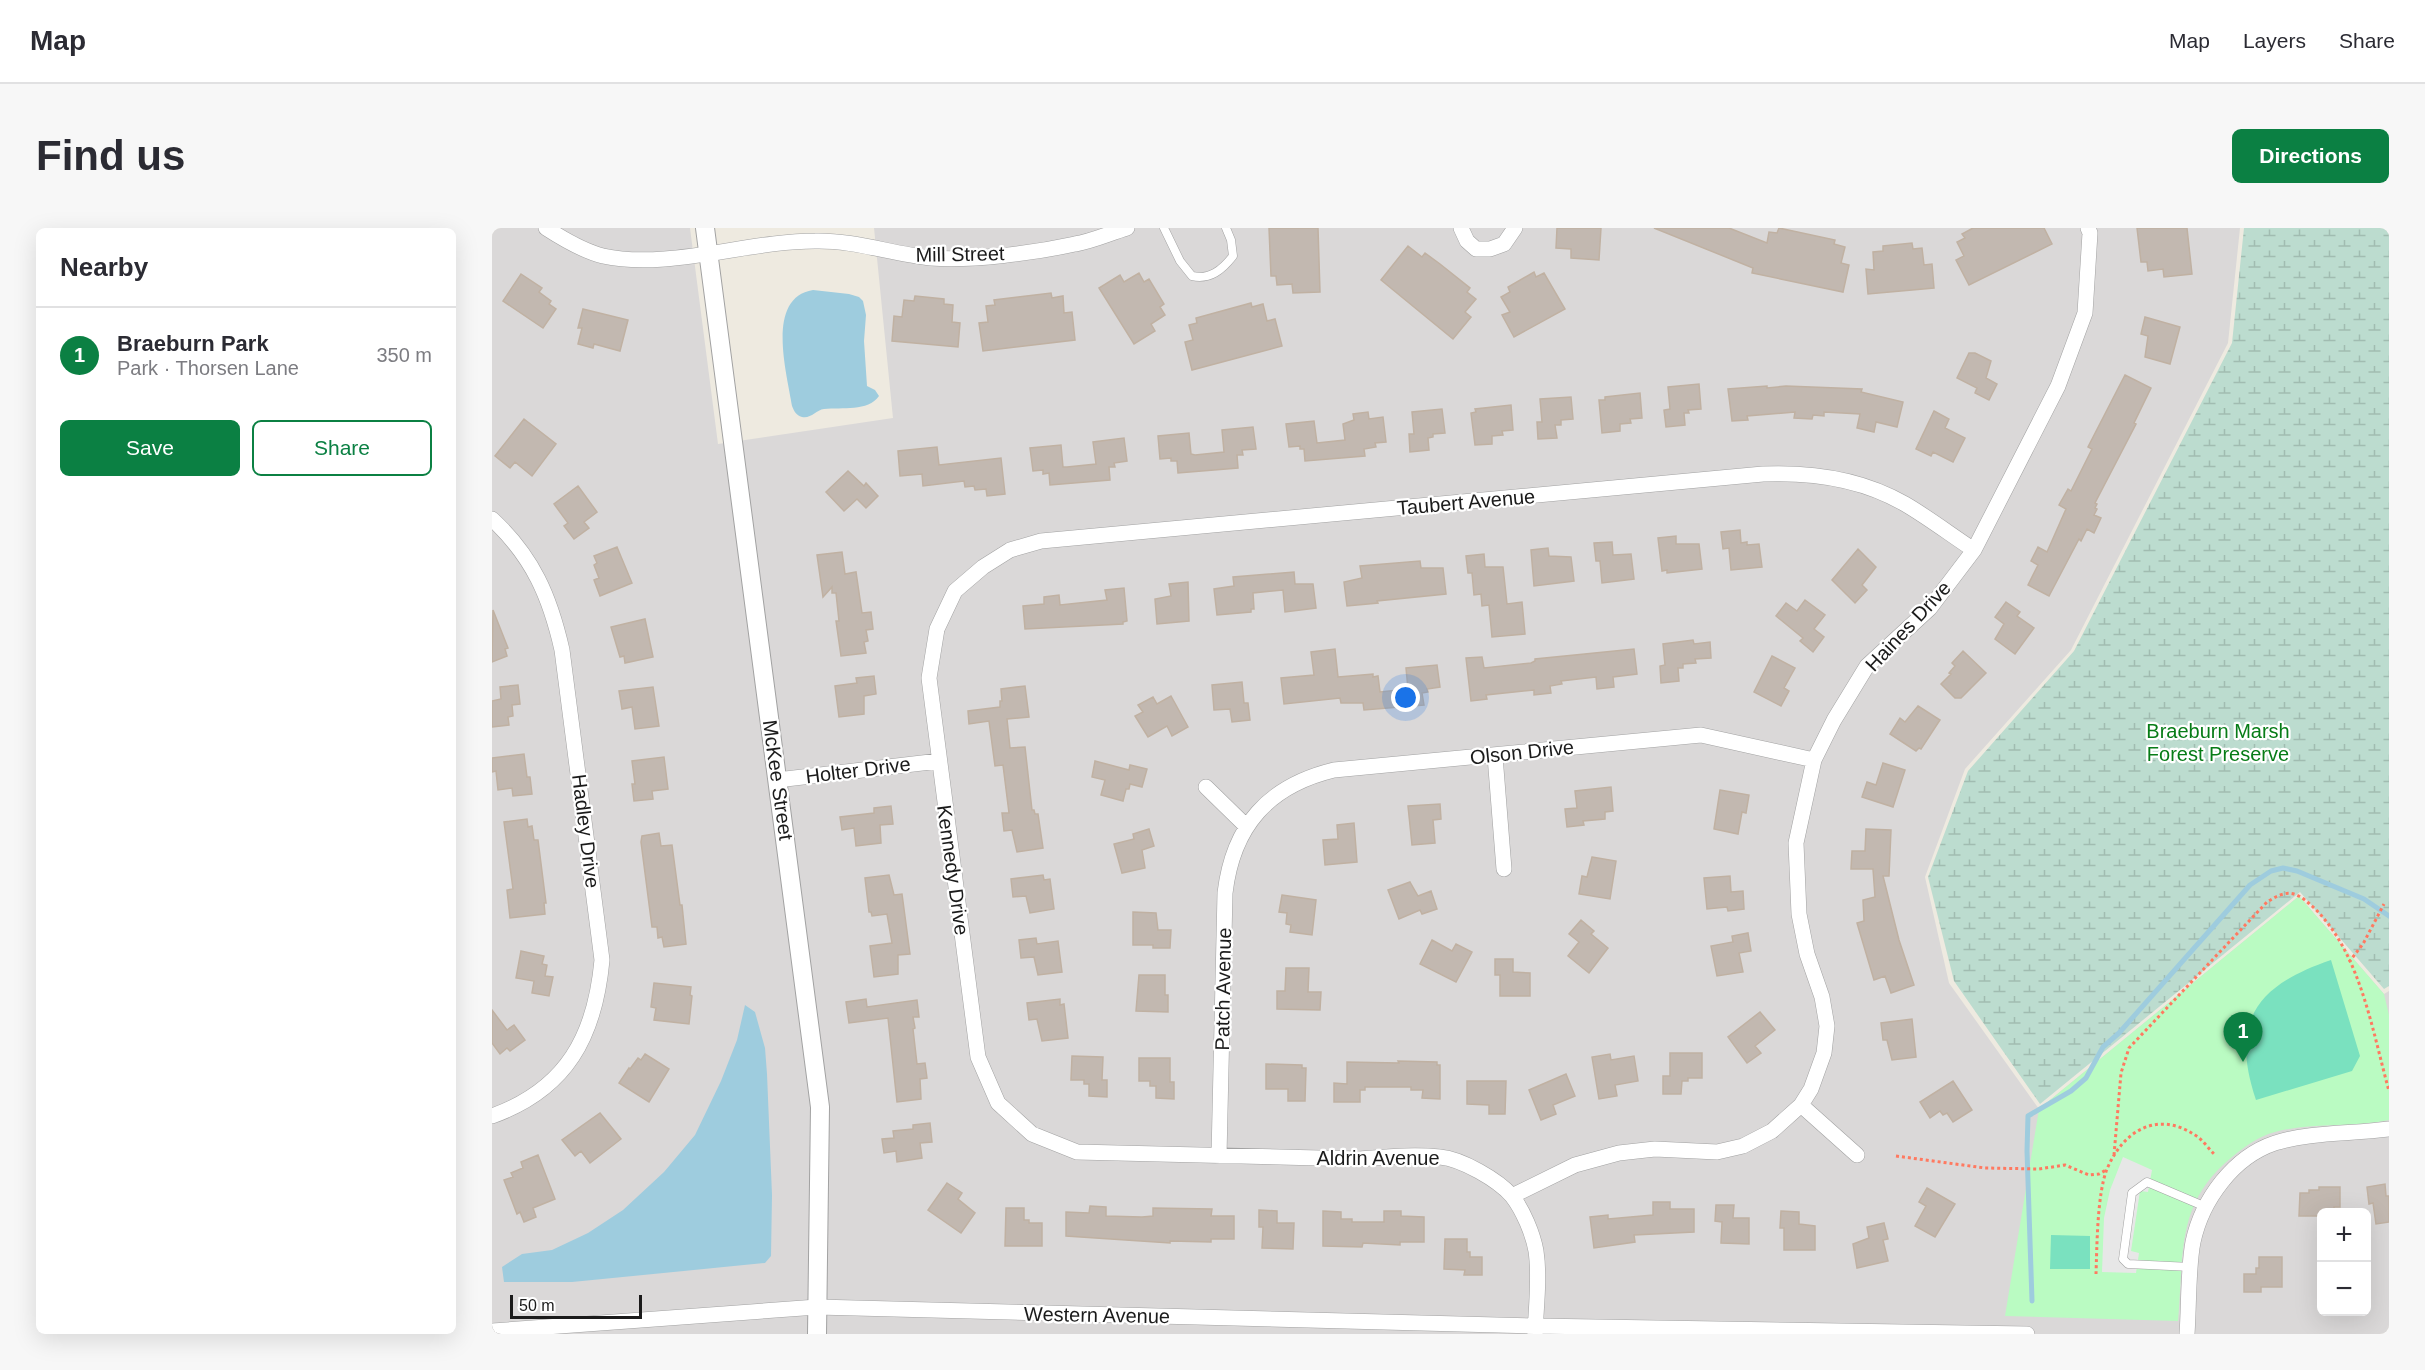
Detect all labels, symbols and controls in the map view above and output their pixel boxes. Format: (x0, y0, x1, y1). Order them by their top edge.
text: Map (30, 25, 86, 56)
text: Map (2169, 29, 2210, 52)
text: Layers (2243, 29, 2306, 52)
text: Share (2339, 29, 2395, 52)
button: Directions (2232, 129, 2389, 183)
text: Find us (36, 132, 185, 179)
street label: Mill Street (915, 242, 1005, 266)
text: Nearby (60, 252, 148, 282)
text: Braeburn Park (117, 331, 269, 356)
text: 1 (74, 344, 85, 366)
text: 350 m (376, 344, 432, 366)
text: Park · Thorsen Lane (117, 357, 299, 379)
button: Save (60, 420, 240, 476)
button: Share (252, 420, 432, 476)
street label: Taubert Avenue (1396, 485, 1536, 519)
street label: Haines Drive (1861, 577, 1955, 675)
your location (1391, 683, 1420, 712)
street label: McKee Street (759, 718, 797, 842)
park label: Braeburn Marsh Forest Preserve (2146, 720, 2290, 765)
street label: Olson Drive (1469, 736, 1575, 768)
street label: Holter Drive (804, 753, 912, 787)
street label: Hadley Drive (568, 773, 604, 889)
street label: Kennedy Drive (933, 804, 973, 936)
street label: Patch Avenue (1211, 927, 1235, 1051)
pin: 1 (2224, 1012, 2262, 1062)
street label: Aldrin Avenue (1316, 1147, 1440, 1169)
map controls (2317, 1208, 2371, 1316)
button: + (2317, 1208, 2371, 1262)
button: − (2317, 1262, 2371, 1316)
scale bar (510, 1292, 642, 1320)
text: 50 m (519, 1297, 555, 1314)
street label: Western Avenue (1024, 1303, 1170, 1327)

